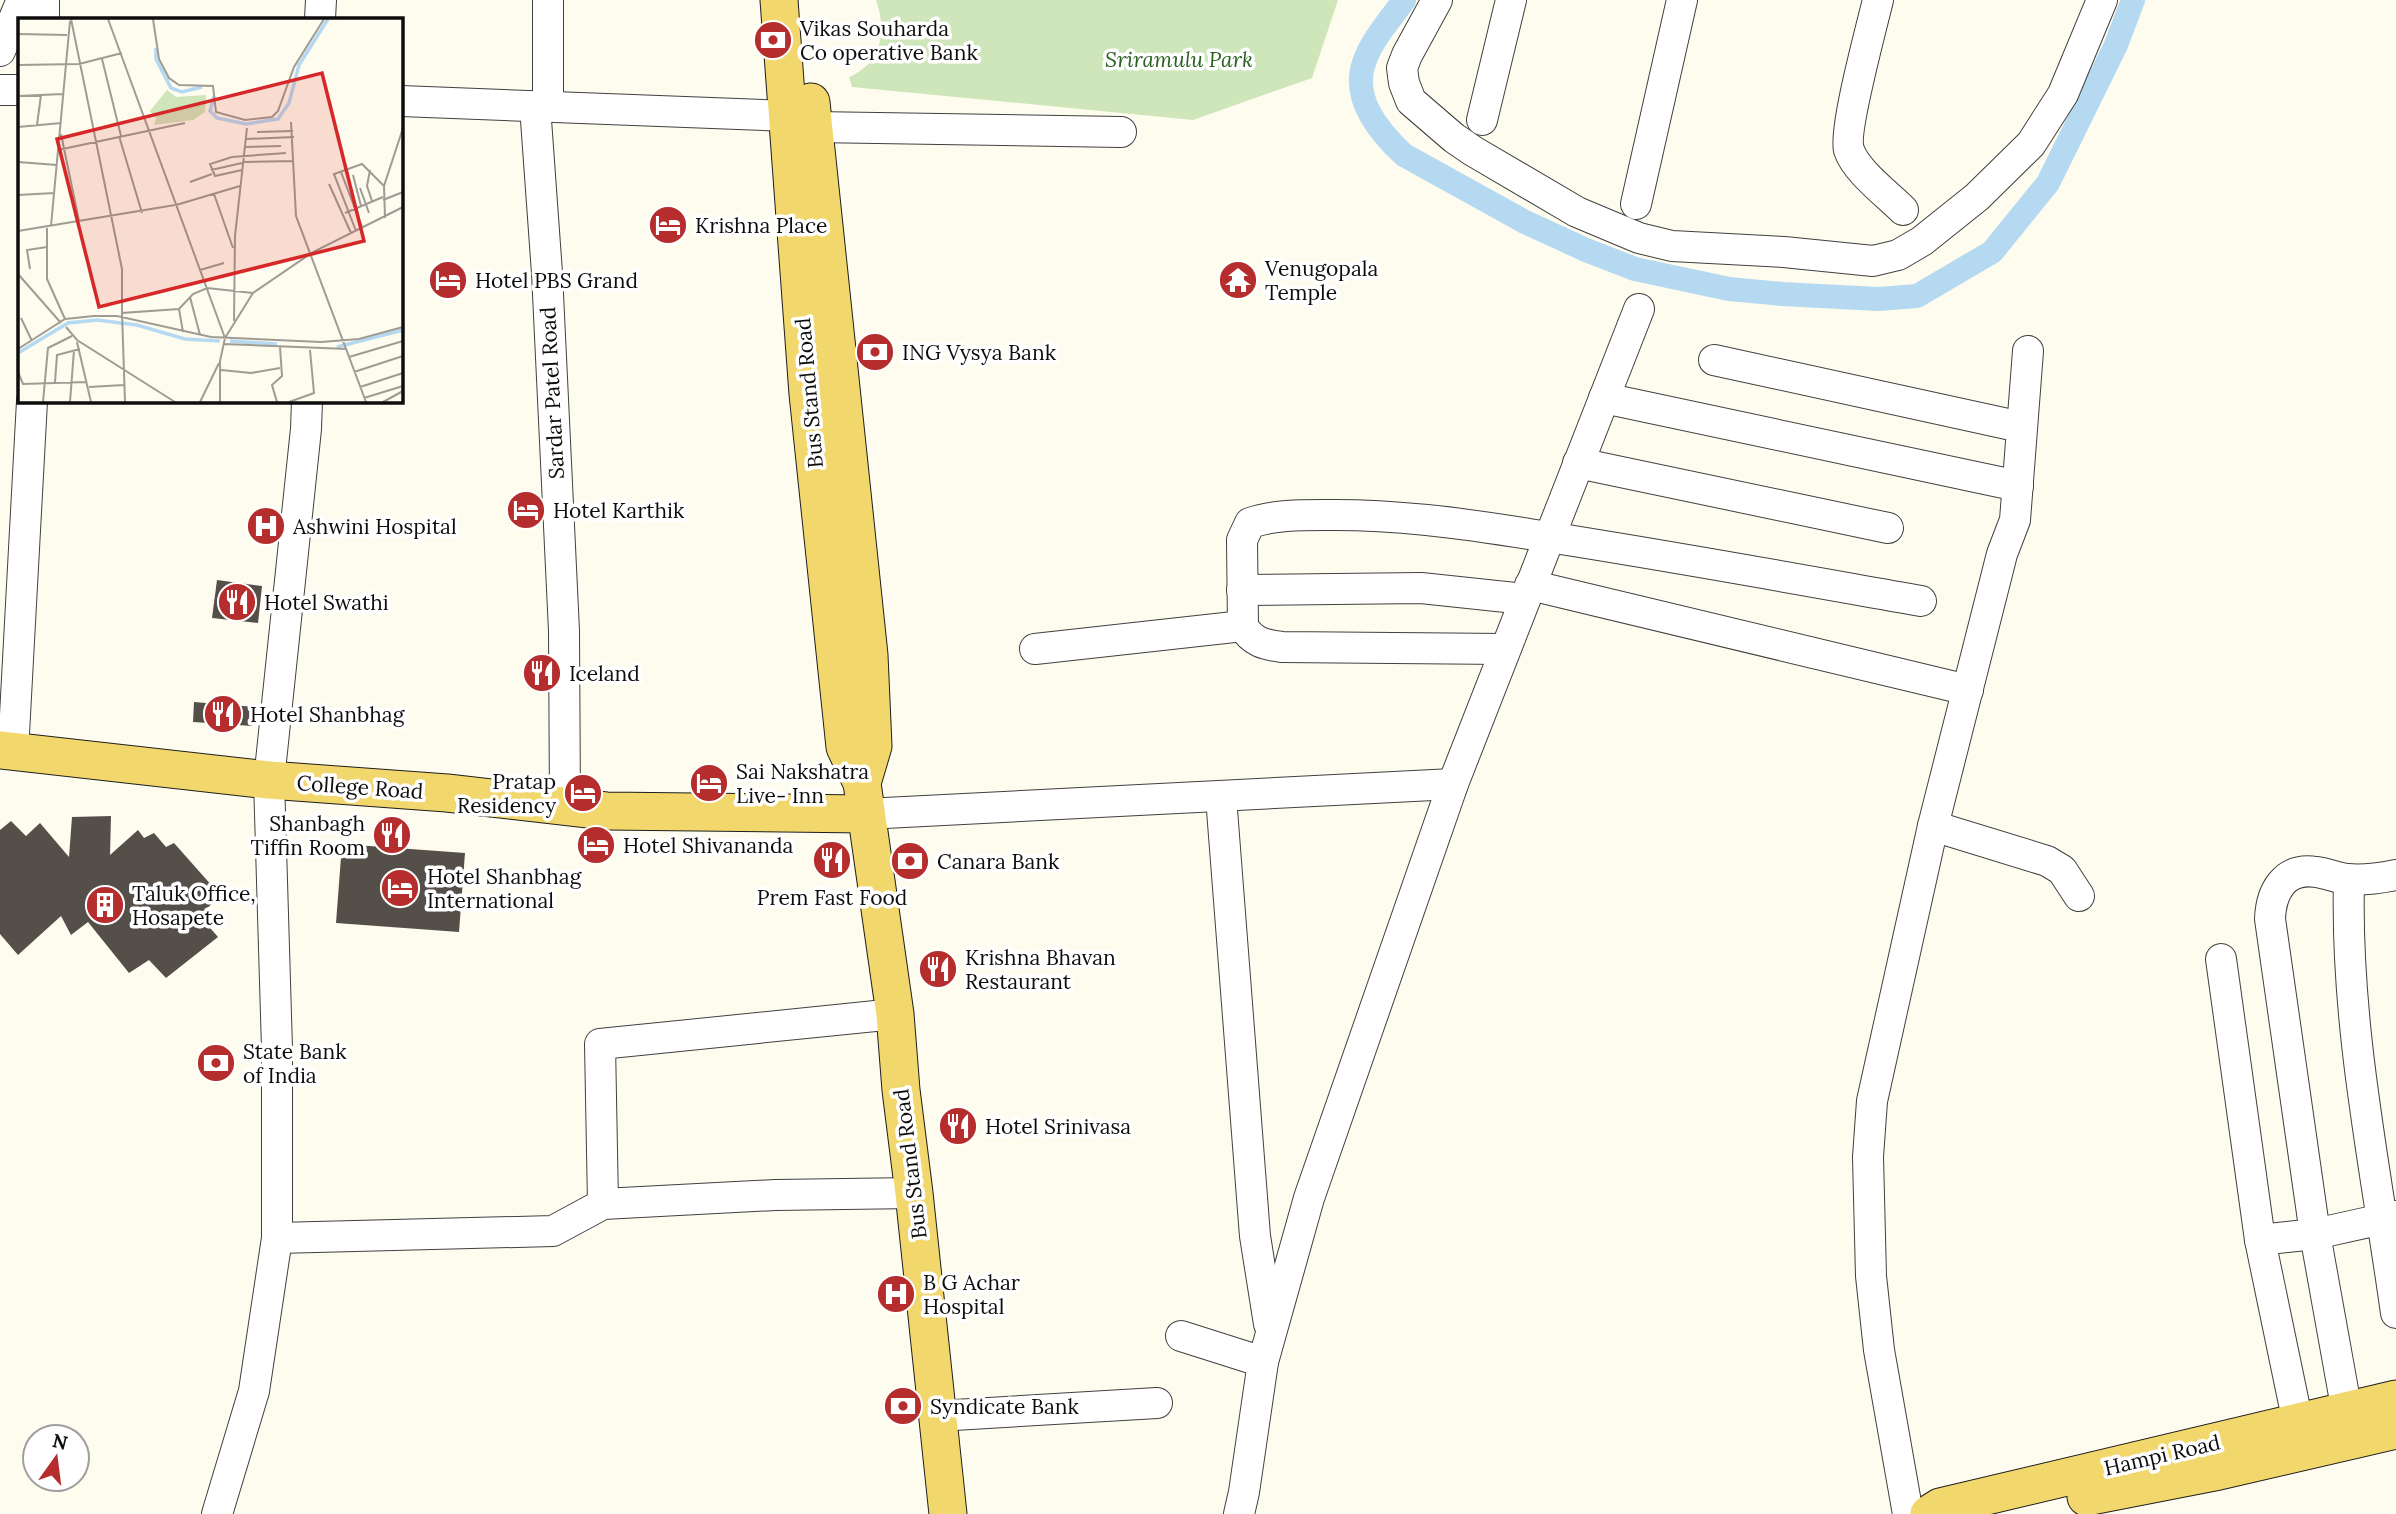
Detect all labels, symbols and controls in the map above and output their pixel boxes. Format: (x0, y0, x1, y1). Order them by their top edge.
place label: Vikas Souharda Co operative Bank (799, 15, 978, 66)
inset map (18, 18, 402, 402)
bank icon: Vikas Souharda Co operative Bank (752, 19, 794, 61)
park label: Sriramulu Park (1105, 46, 1253, 73)
hotel icon: Krishna Place (647, 204, 689, 246)
place label: Krishna Place (695, 212, 827, 239)
place label: Venugopala Temple (1264, 255, 1378, 306)
hotel icon: Hotel PBS Grand (427, 259, 469, 301)
temple icon: Venugopala Temple (1217, 259, 1259, 301)
place label: Hotel PBS Grand (475, 267, 638, 294)
street label: Sardar Patel Road (534, 306, 570, 480)
street label: Bus Stand Road (789, 317, 829, 469)
bank icon: ING Vysya Bank (854, 331, 896, 373)
place label: ING Vysya Bank (902, 339, 1057, 366)
hotel icon: Hotel Karthik (505, 489, 547, 531)
place label: Hotel Karthik (553, 497, 685, 524)
hospital icon: Ashwini Hospital (245, 505, 287, 547)
place label: Ashwini Hospital (292, 513, 457, 540)
restaurant icon: Hotel Swathi (216, 581, 258, 623)
place label: Hotel Swathi (264, 589, 389, 616)
restaurant icon: Iceland (521, 652, 563, 694)
place label: Iceland (569, 660, 640, 687)
restaurant icon: Hotel Shanbhag (202, 693, 244, 735)
place label: Hotel Shanbhag (250, 701, 405, 728)
place label: Sai Nakshatra Live- Inn (736, 758, 869, 809)
hotel icon: Sai Nakshatra Live- Inn (688, 762, 730, 804)
place label: Pratap Residency (457, 768, 556, 819)
street label: College Road (296, 769, 424, 805)
hotel icon: Pratap Residency (562, 772, 604, 814)
place label: Shanbagh Tiffin Room (251, 810, 365, 861)
restaurant icon: Shanbagh Tiffin Room (371, 814, 413, 856)
hotel icon: Hotel Shivananda (575, 824, 617, 866)
place label: Hotel Shivananda (623, 832, 793, 859)
restaurant icon: Prem Fast Food (811, 839, 853, 881)
bank icon: Canara Bank (889, 840, 931, 882)
place label: Canara Bank (937, 848, 1060, 875)
place label: Hotel Shanbhag International (427, 863, 582, 914)
hotel icon: Hotel Shanbhag International (379, 867, 421, 909)
place label: Taluk Office, Hosapete (132, 880, 256, 931)
building icon: Taluk Office, Hosapete (84, 884, 126, 926)
place label: Prem Fast Food (757, 884, 907, 911)
place label: Krishna Bhavan Restaurant (965, 944, 1116, 995)
restaurant icon: Krishna Bhavan Restaurant (917, 948, 959, 990)
place label: State Bank of India (243, 1038, 347, 1089)
bank icon: State Bank of India (195, 1042, 237, 1084)
street label: Bus Stand Road (887, 1087, 933, 1241)
restaurant icon: Hotel Srinivasa (937, 1105, 979, 1147)
place label: Hotel Srinivasa (985, 1113, 1131, 1140)
place label: B G Achar Hospital (923, 1269, 1020, 1320)
hospital icon: B G Achar Hospital (875, 1273, 917, 1315)
bank icon: Syndicate Bank (882, 1385, 924, 1427)
place label: Syndicate Bank (930, 1393, 1080, 1420)
north arrow (21, 1423, 91, 1493)
text: N (50, 1428, 70, 1455)
street label: Hampi Road (2101, 1429, 2223, 1481)

